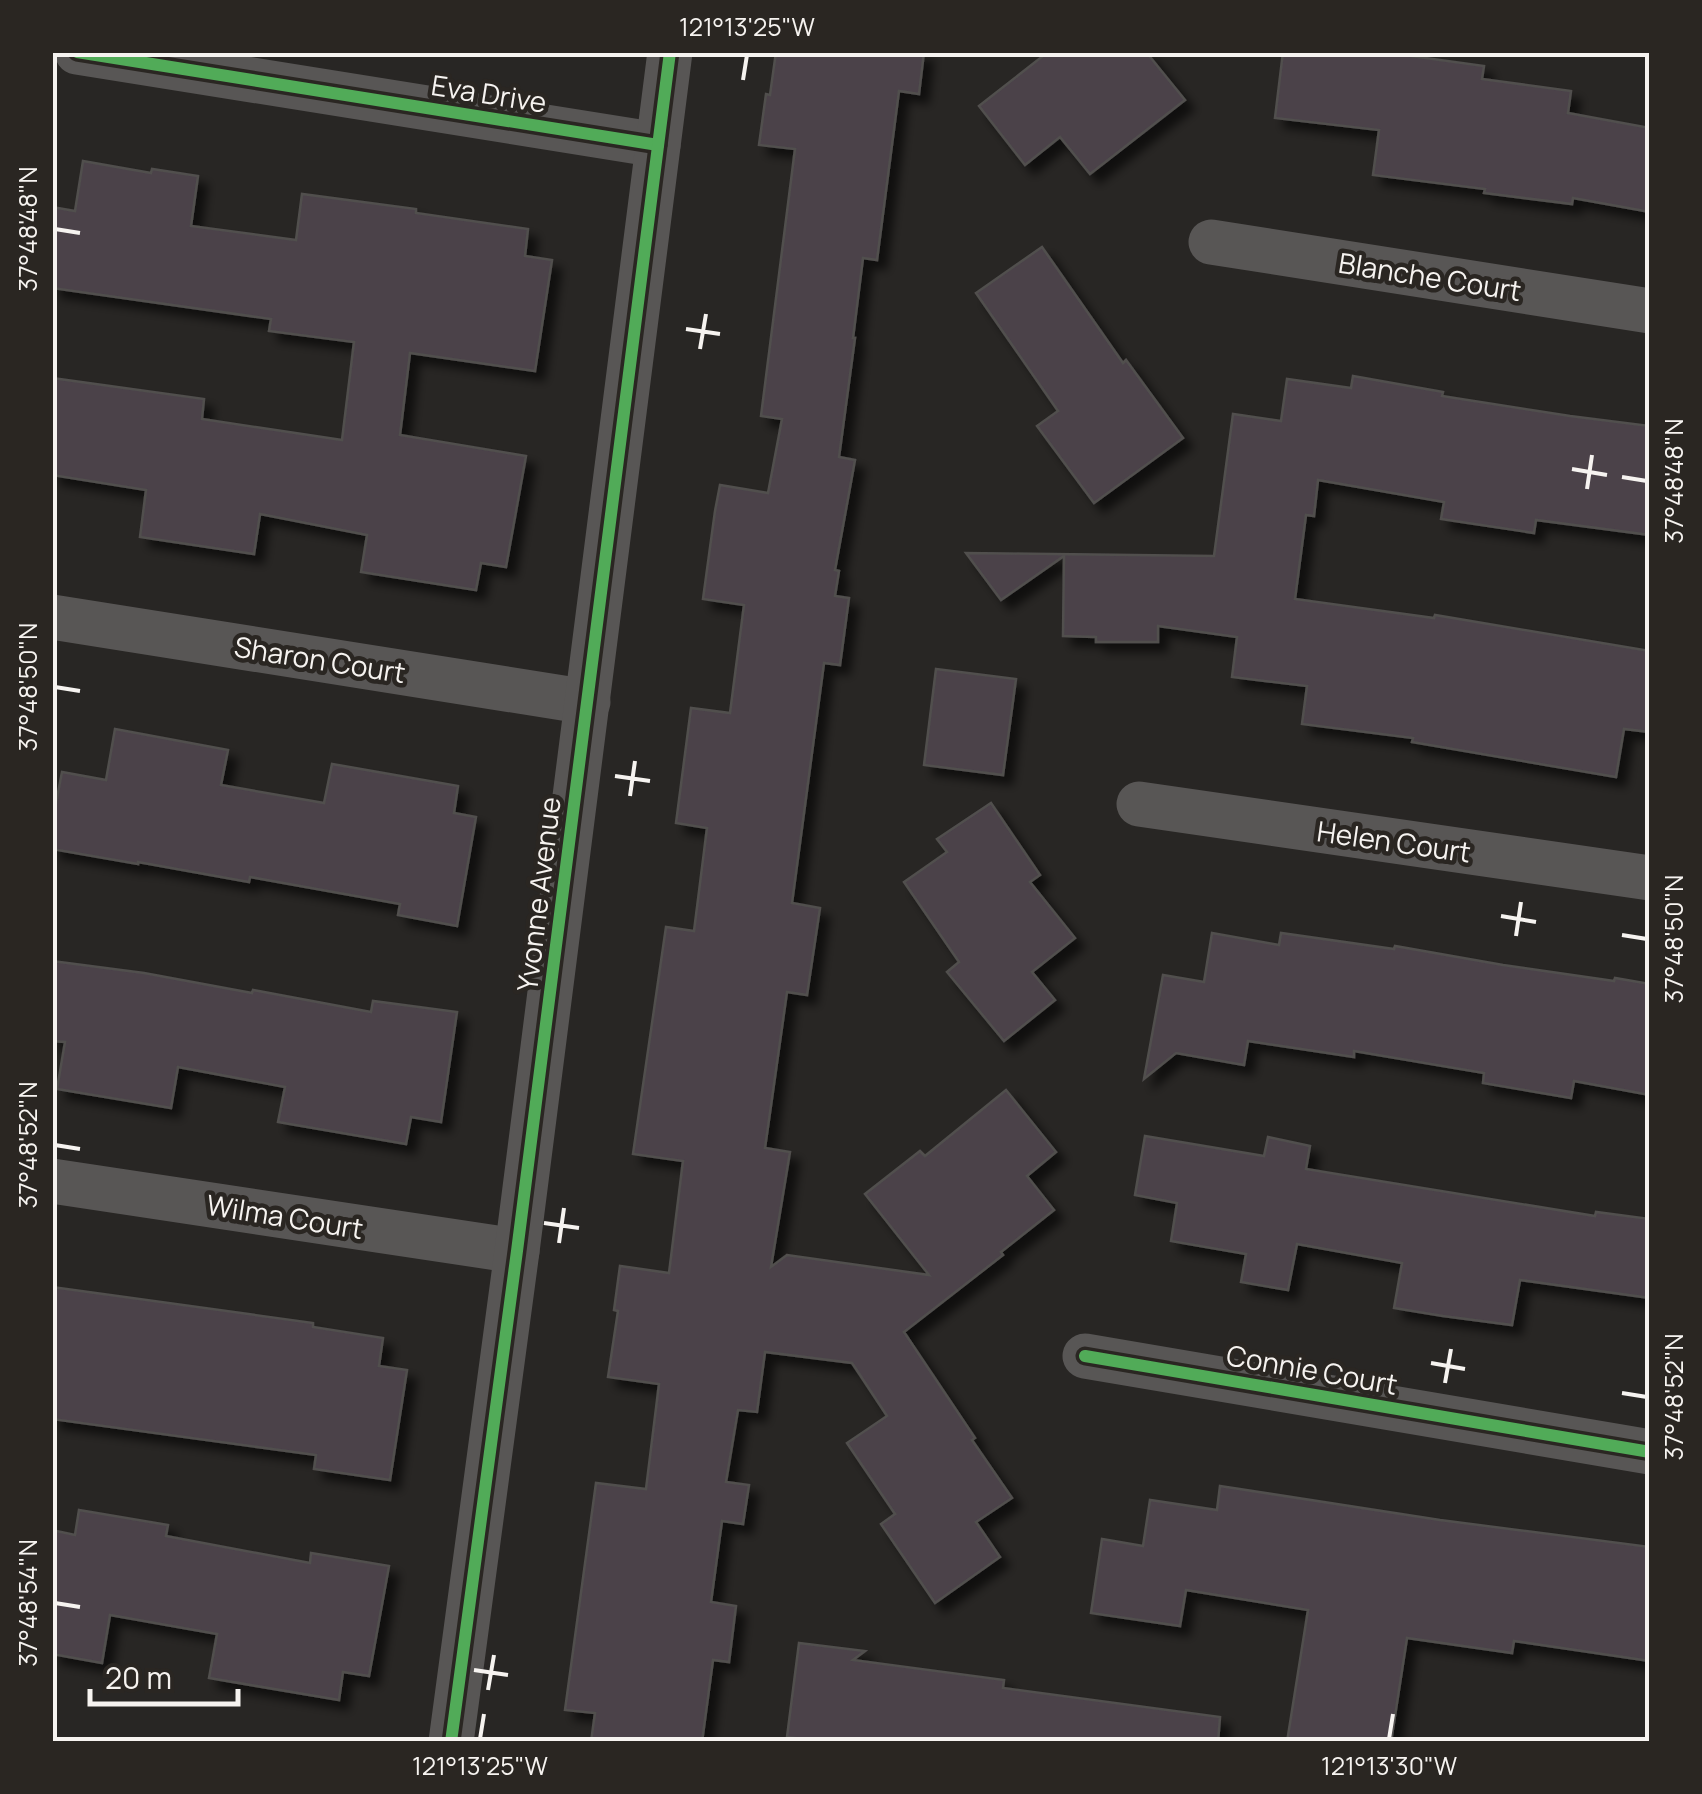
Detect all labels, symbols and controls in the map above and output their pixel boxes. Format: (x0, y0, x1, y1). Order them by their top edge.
text: 121°13'25"W (679, 9, 815, 44)
street label: Eva Drive (429, 65, 549, 121)
text: 37°48'48"N (10, 166, 45, 292)
street label: Blanche Court (1336, 243, 1524, 309)
text: 37°48'48"N (1656, 418, 1691, 544)
text: 37°48'50"N (10, 623, 45, 751)
street label: Sharon Court (232, 627, 408, 691)
street label: Yvonne Avenue (507, 795, 569, 993)
street label: Helen Court (1315, 811, 1473, 871)
text: 37°48'50"N (1656, 875, 1691, 1003)
text: 37°48'52"N (10, 1081, 45, 1209)
street label: Wilma Court (204, 1185, 366, 1247)
text: 37°48'52"N (1656, 1333, 1691, 1461)
street label: Connie Court (1224, 1335, 1400, 1403)
text: 37°48'54"N (10, 1539, 45, 1667)
scale bar (90, 1644, 238, 1706)
text: 20 m (105, 1657, 172, 1698)
text: 121°13'25"W (412, 1748, 548, 1783)
text: 121°13'30"W (1321, 1748, 1457, 1783)

